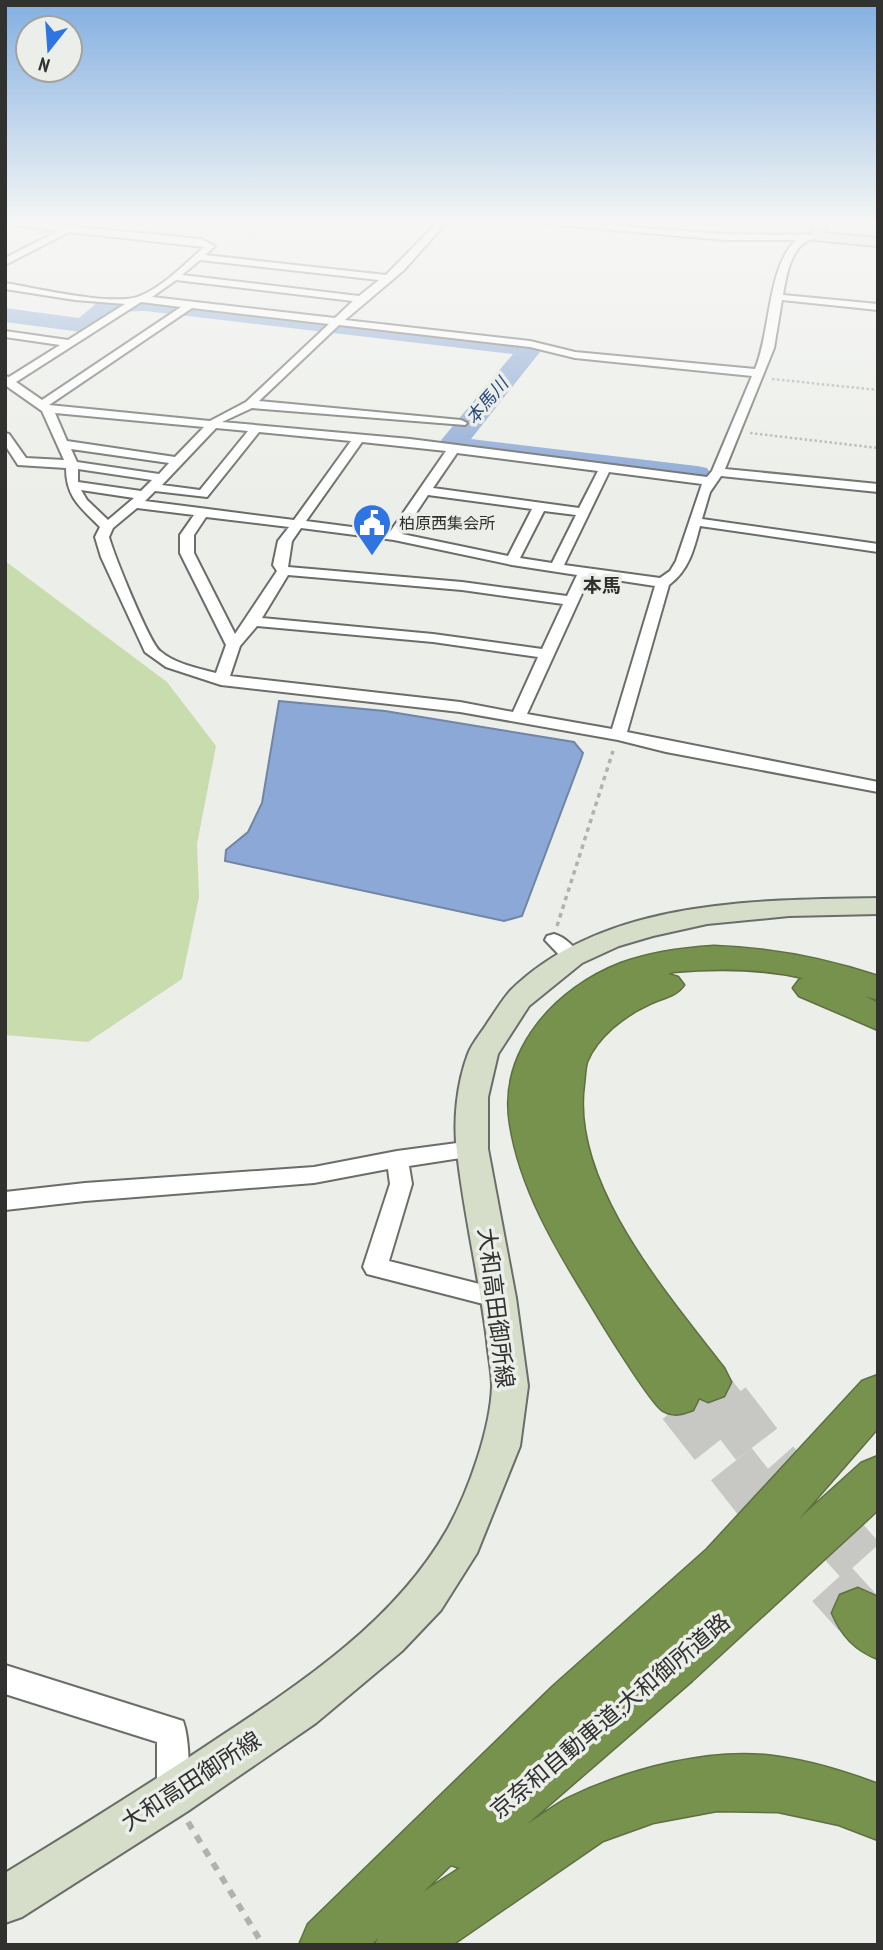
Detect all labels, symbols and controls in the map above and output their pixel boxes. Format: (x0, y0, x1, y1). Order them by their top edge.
north arrow (14, 14, 84, 84)
text: N (36, 52, 52, 78)
water label: 本馬川 (460, 371, 514, 429)
public building icon: 柏原西集会所 (351, 502, 393, 557)
place label: 柏原西集会所 (399, 513, 495, 533)
district label: 本馬 (583, 573, 621, 597)
street label: 大和高田御所線 (472, 1226, 521, 1390)
street label: 京奈和自動車道;大和御所道路 (484, 1607, 735, 1824)
street label: 大和高田御所線 (115, 1725, 266, 1837)

